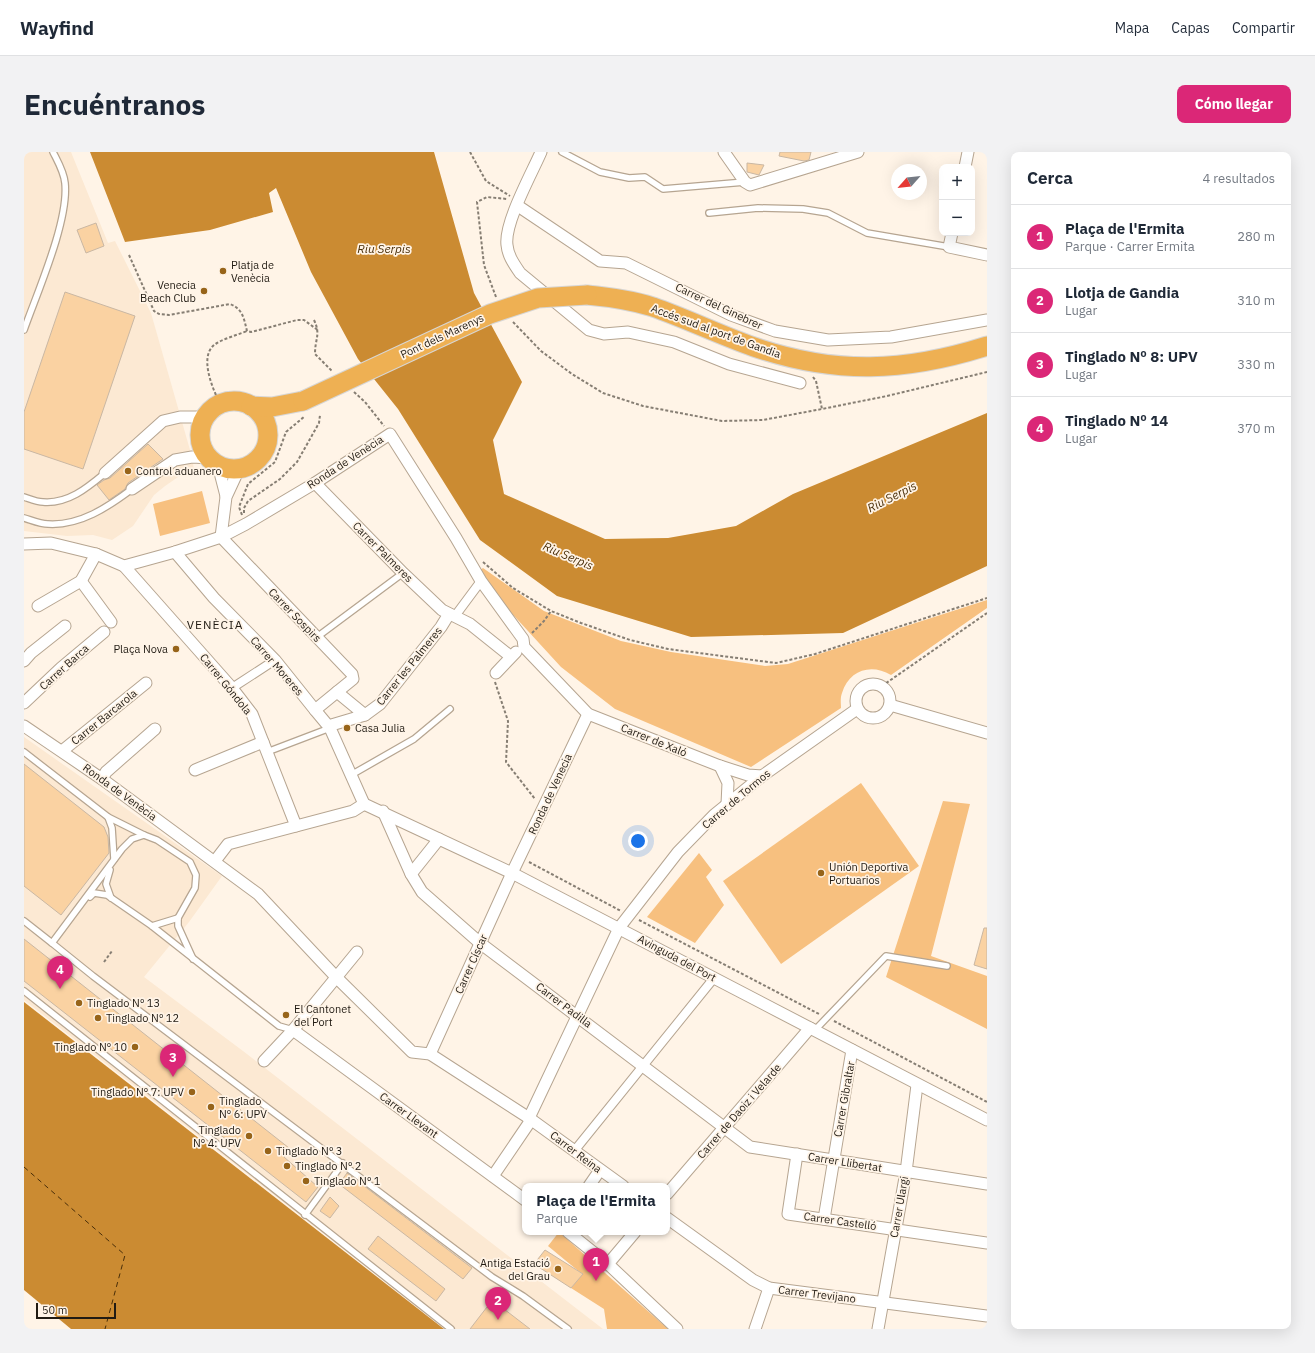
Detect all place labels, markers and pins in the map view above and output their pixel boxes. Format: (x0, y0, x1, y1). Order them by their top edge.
place label: Platja de Venècia (231, 258, 274, 285)
marker: Platja de Venècia (218, 266, 228, 276)
place label: Venecia Beach Club (140, 278, 196, 305)
marker: Venecia Beach Club (199, 286, 209, 296)
place label: Control aduanero (136, 464, 222, 478)
marker: Control aduanero (123, 466, 133, 476)
place label: Plaça Nova (113, 642, 168, 656)
marker: Plaça Nova (171, 644, 181, 654)
place label: Casa Julia (355, 721, 405, 735)
marker: Casa Julia (342, 723, 352, 733)
place label: Unión Deportiva Portuarios (829, 860, 908, 887)
marker: Unión Deportiva Portuarios (816, 868, 826, 878)
pin: 4 (47, 956, 73, 989)
place label: Tinglado Nº 13 (87, 996, 160, 1010)
marker: Tinglado Nº 13 (74, 998, 84, 1008)
place label: El Cantonet del Port (294, 1002, 351, 1029)
marker: El Cantonet del Port (281, 1010, 291, 1020)
place label: Tinglado Nº 12 (106, 1011, 179, 1025)
marker: Tinglado Nº 12 (93, 1013, 103, 1023)
place label: Tinglado Nº 10 (54, 1040, 127, 1054)
marker: Tinglado Nº 10 (130, 1042, 140, 1052)
pin: 3 (160, 1044, 186, 1077)
place label: Tinglado Nº 7: UPV (91, 1085, 184, 1099)
marker: Tinglado Nº 7: UPV (187, 1087, 197, 1097)
place label: Tinglado Nº 6: UPV (219, 1094, 267, 1121)
marker: Tinglado Nº 6: UPV (206, 1102, 216, 1112)
place label: Tinglado Nº 4: UPV (193, 1123, 241, 1150)
marker: Tinglado Nº 4: UPV (244, 1131, 254, 1141)
place label: Tinglado Nº 3 (276, 1144, 342, 1158)
marker: Tinglado Nº 3 (263, 1146, 273, 1156)
place label: Tinglado Nº 2 (295, 1159, 361, 1173)
marker: Tinglado Nº 2 (282, 1161, 292, 1171)
place label: Tinglado Nº 1 (314, 1174, 381, 1188)
marker: Tinglado Nº 1 (301, 1176, 311, 1186)
pin: 1 (583, 1248, 609, 1281)
place label: Antiga Estació del Grau (480, 1256, 550, 1283)
marker: Antiga Estació del Grau (553, 1264, 563, 1274)
pin: 2 (485, 1287, 511, 1320)

